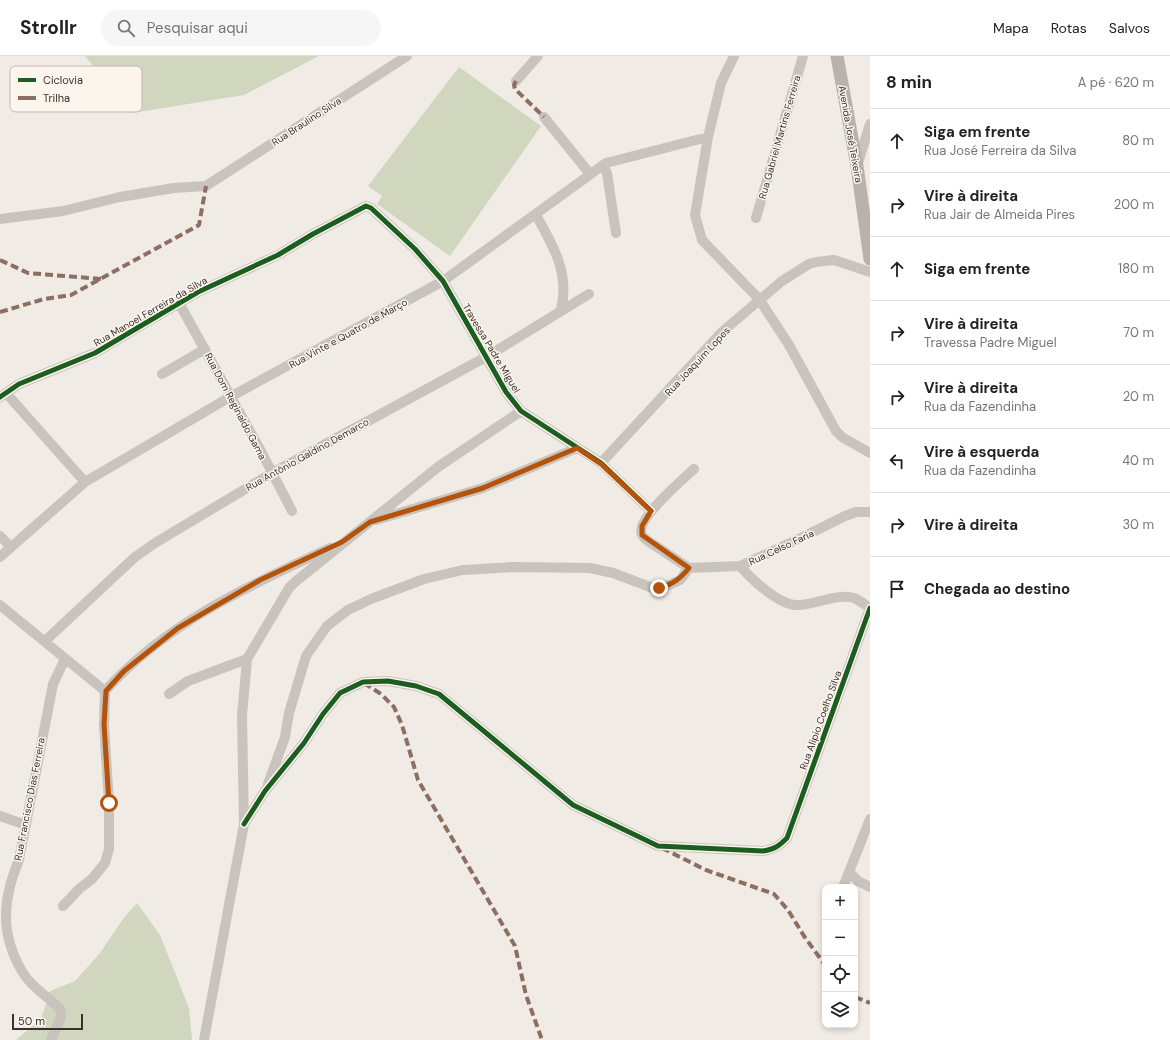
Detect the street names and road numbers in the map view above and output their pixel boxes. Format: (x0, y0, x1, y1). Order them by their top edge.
street label: Rua Gabriel Martins Ferreira (756, 74, 803, 201)
street label: Avenida José Teixeira (836, 85, 865, 184)
street label: Rua Braulino Silva (269, 94, 344, 149)
street label: Rua Manoel Ferreira da Silva (91, 274, 209, 349)
street label: Rua Vinte e Quatro de Março (287, 295, 410, 371)
street label: Travessa Padre Miguel (460, 301, 523, 395)
street label: Rua Joaquim Lopes (662, 324, 733, 399)
street label: Rua Dom Reginaldo Gama (202, 351, 269, 462)
street label: Rua Antônio Galdino Demarco (243, 415, 371, 494)
street label: Rua Celso Faria (747, 527, 816, 568)
street label: Rua Alipio Coelho Silva (796, 669, 844, 772)
street label: Rua Francisco Dias Ferreira (11, 736, 48, 862)

